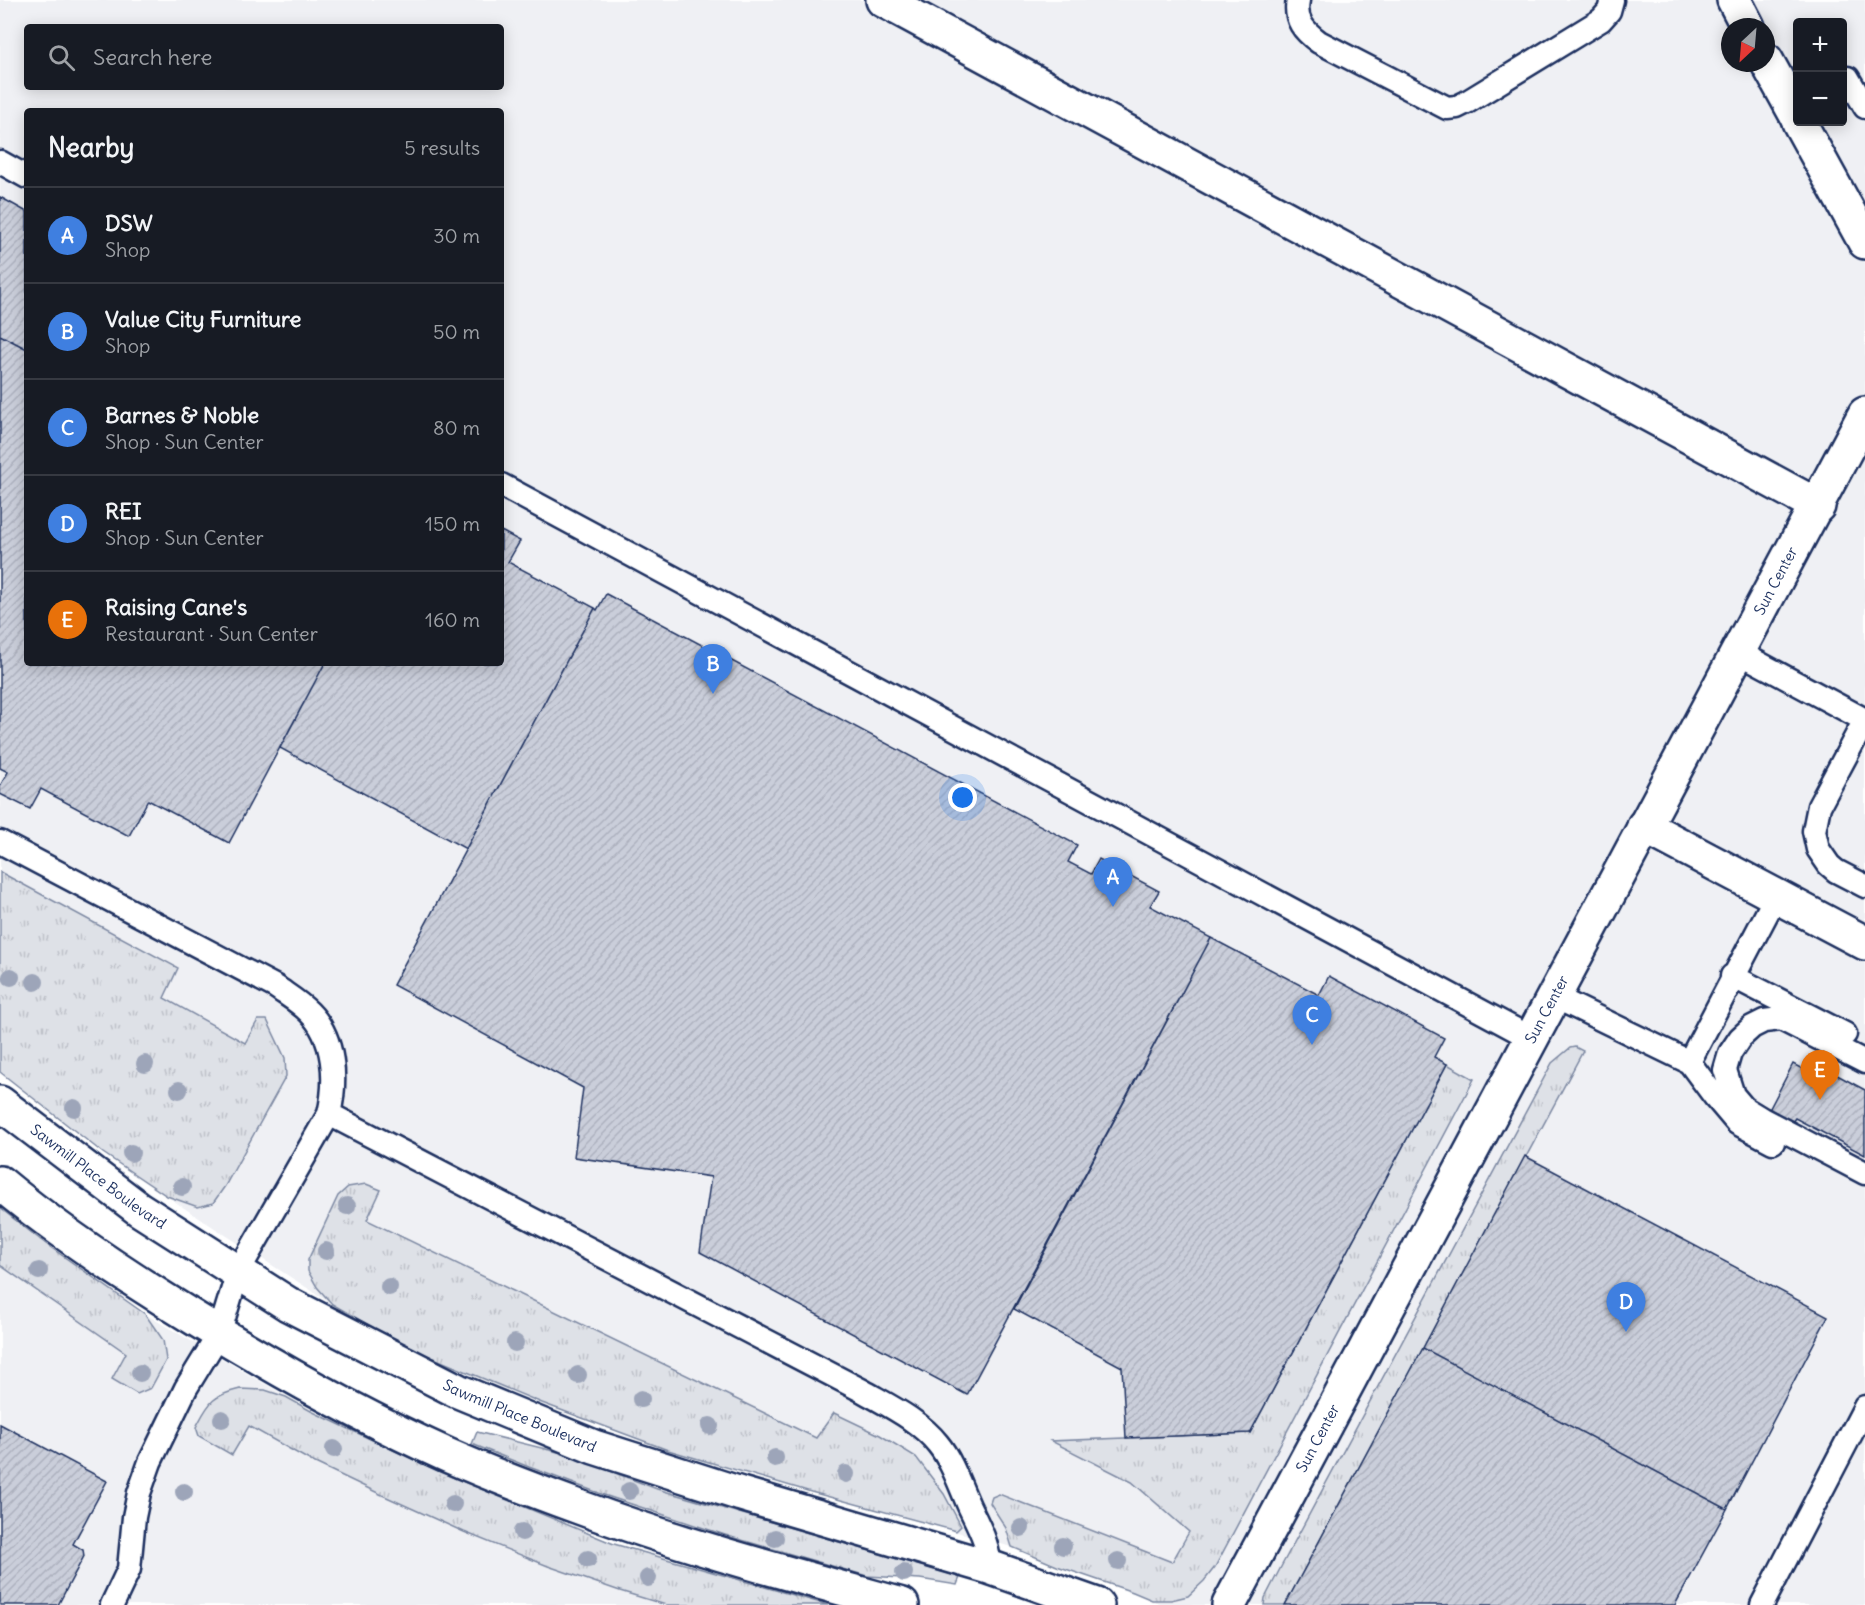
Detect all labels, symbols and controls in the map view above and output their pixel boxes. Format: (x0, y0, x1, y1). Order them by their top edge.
north arrow (1721, 18, 1775, 72)
map controls (1793, 18, 1847, 126)
button: + (1793, 18, 1847, 72)
search box (24, 24, 504, 90)
icon: search (45, 41, 78, 74)
text: Search here (93, 43, 212, 71)
button: − (1793, 72, 1847, 126)
text: Nearby (48, 131, 134, 164)
text: 5 results (404, 135, 480, 160)
text: DSW (105, 209, 153, 237)
text: A (61, 223, 74, 248)
text: 30 m (433, 223, 480, 248)
text: Shop (105, 237, 150, 262)
text: Value City Furniture (105, 305, 301, 333)
text: B (61, 319, 74, 344)
text: 50 m (433, 319, 480, 344)
text: Shop (105, 333, 150, 358)
text: Barnes & Noble (105, 401, 259, 429)
text: C (61, 415, 74, 440)
text: 80 m (433, 415, 480, 440)
text: Shop · Sun Center (105, 429, 264, 454)
text: REI (105, 497, 142, 525)
text: D (60, 511, 75, 536)
text: 150 m (425, 511, 480, 536)
text: Shop · Sun Center (105, 525, 264, 550)
street label: Sun Center (1749, 543, 1801, 618)
text: Raising Cane's (105, 593, 247, 621)
text: E (62, 607, 73, 632)
text: 160 m (425, 607, 480, 632)
text: Restaurant · Sun Center (105, 621, 318, 646)
pin: B (694, 644, 732, 694)
your location (948, 783, 977, 812)
pin: A (1094, 858, 1132, 907)
street label: Sun Center (1521, 972, 1572, 1047)
pin: C (1292, 996, 1332, 1045)
pin: E (1800, 1050, 1840, 1100)
street label: Sawmill Place Boulevard (27, 1120, 170, 1233)
pin: D (1606, 1282, 1646, 1332)
street label: Sawmill Place Boulevard (440, 1375, 600, 1456)
street label: Sun Center (1292, 1401, 1344, 1475)

